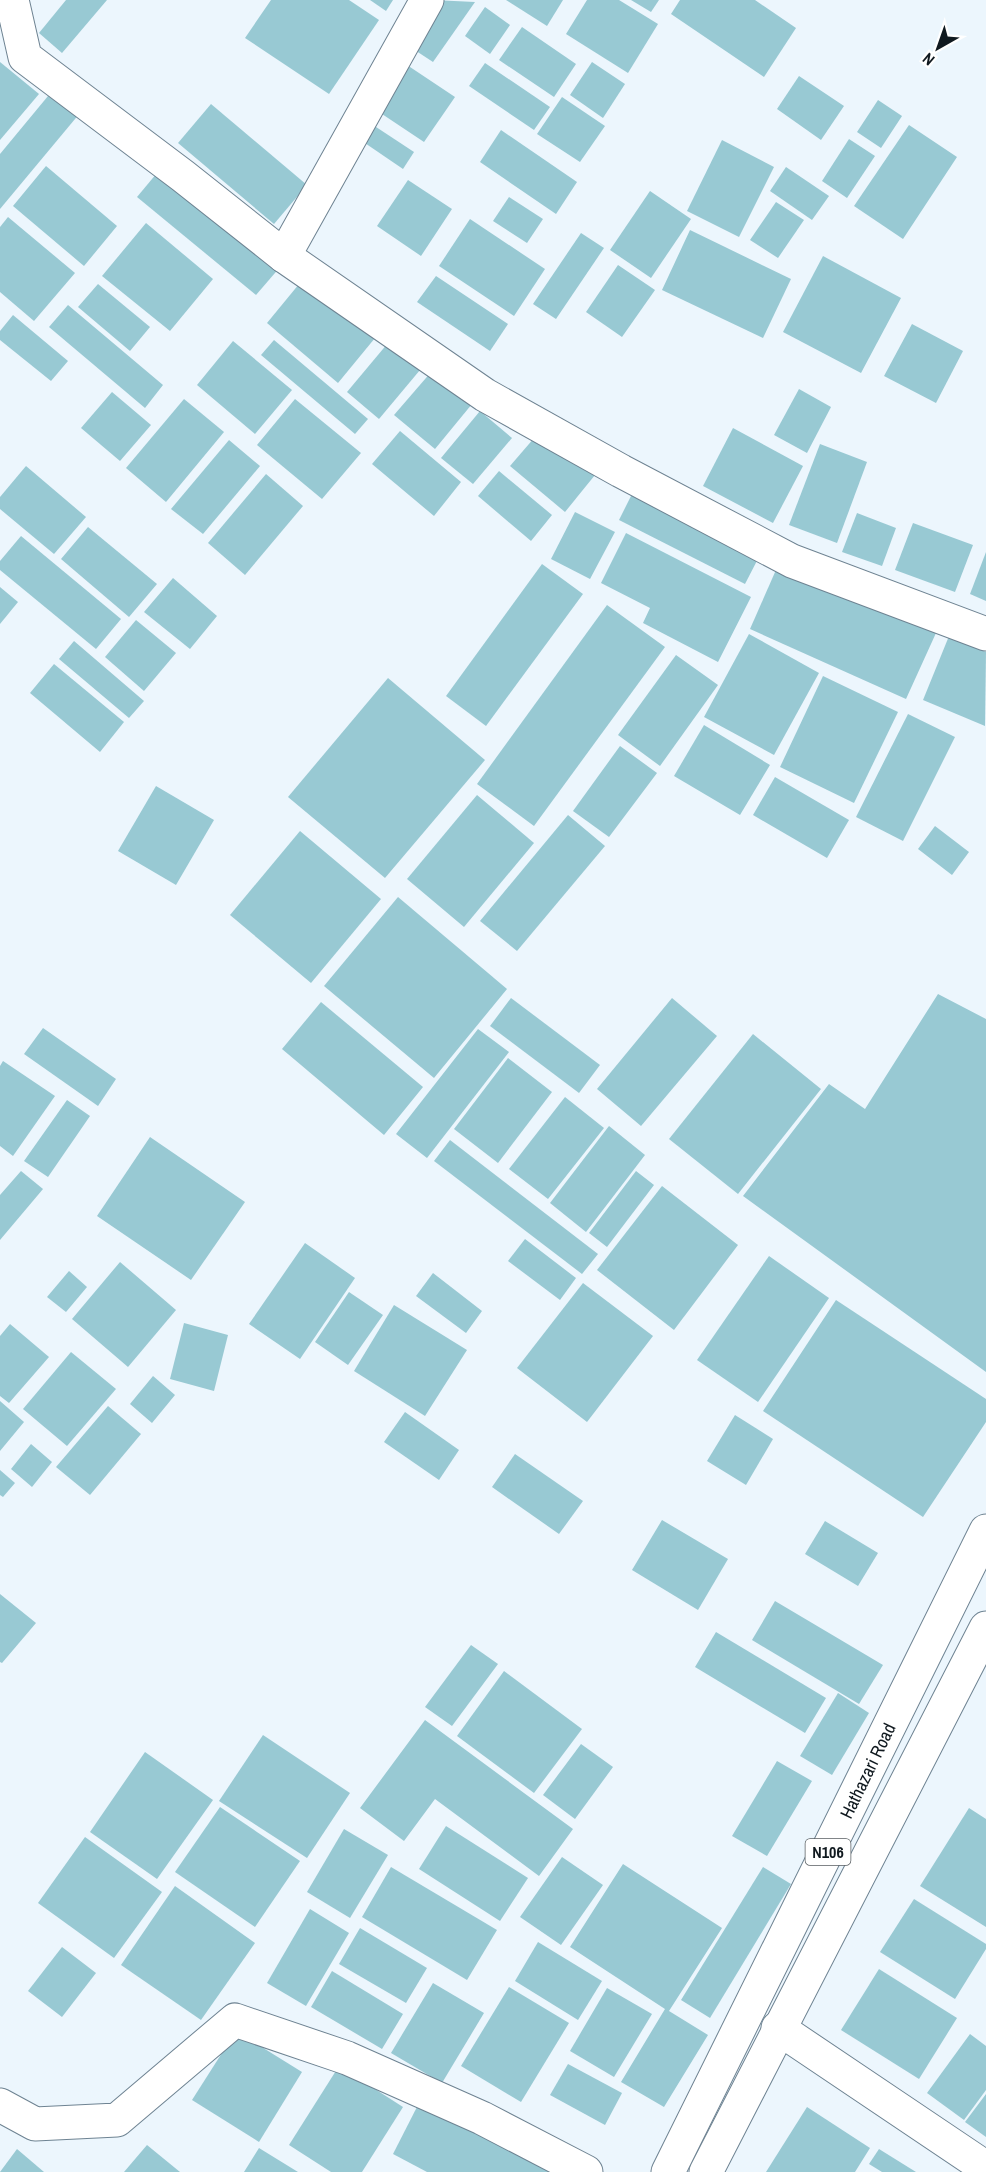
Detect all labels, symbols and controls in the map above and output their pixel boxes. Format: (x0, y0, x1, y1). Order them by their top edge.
north arrow (908, 18, 968, 78)
text: N (918, 48, 939, 71)
street label: Hathazari Road (834, 1719, 901, 1823)
road number: N106 (806, 1839, 850, 1865)

